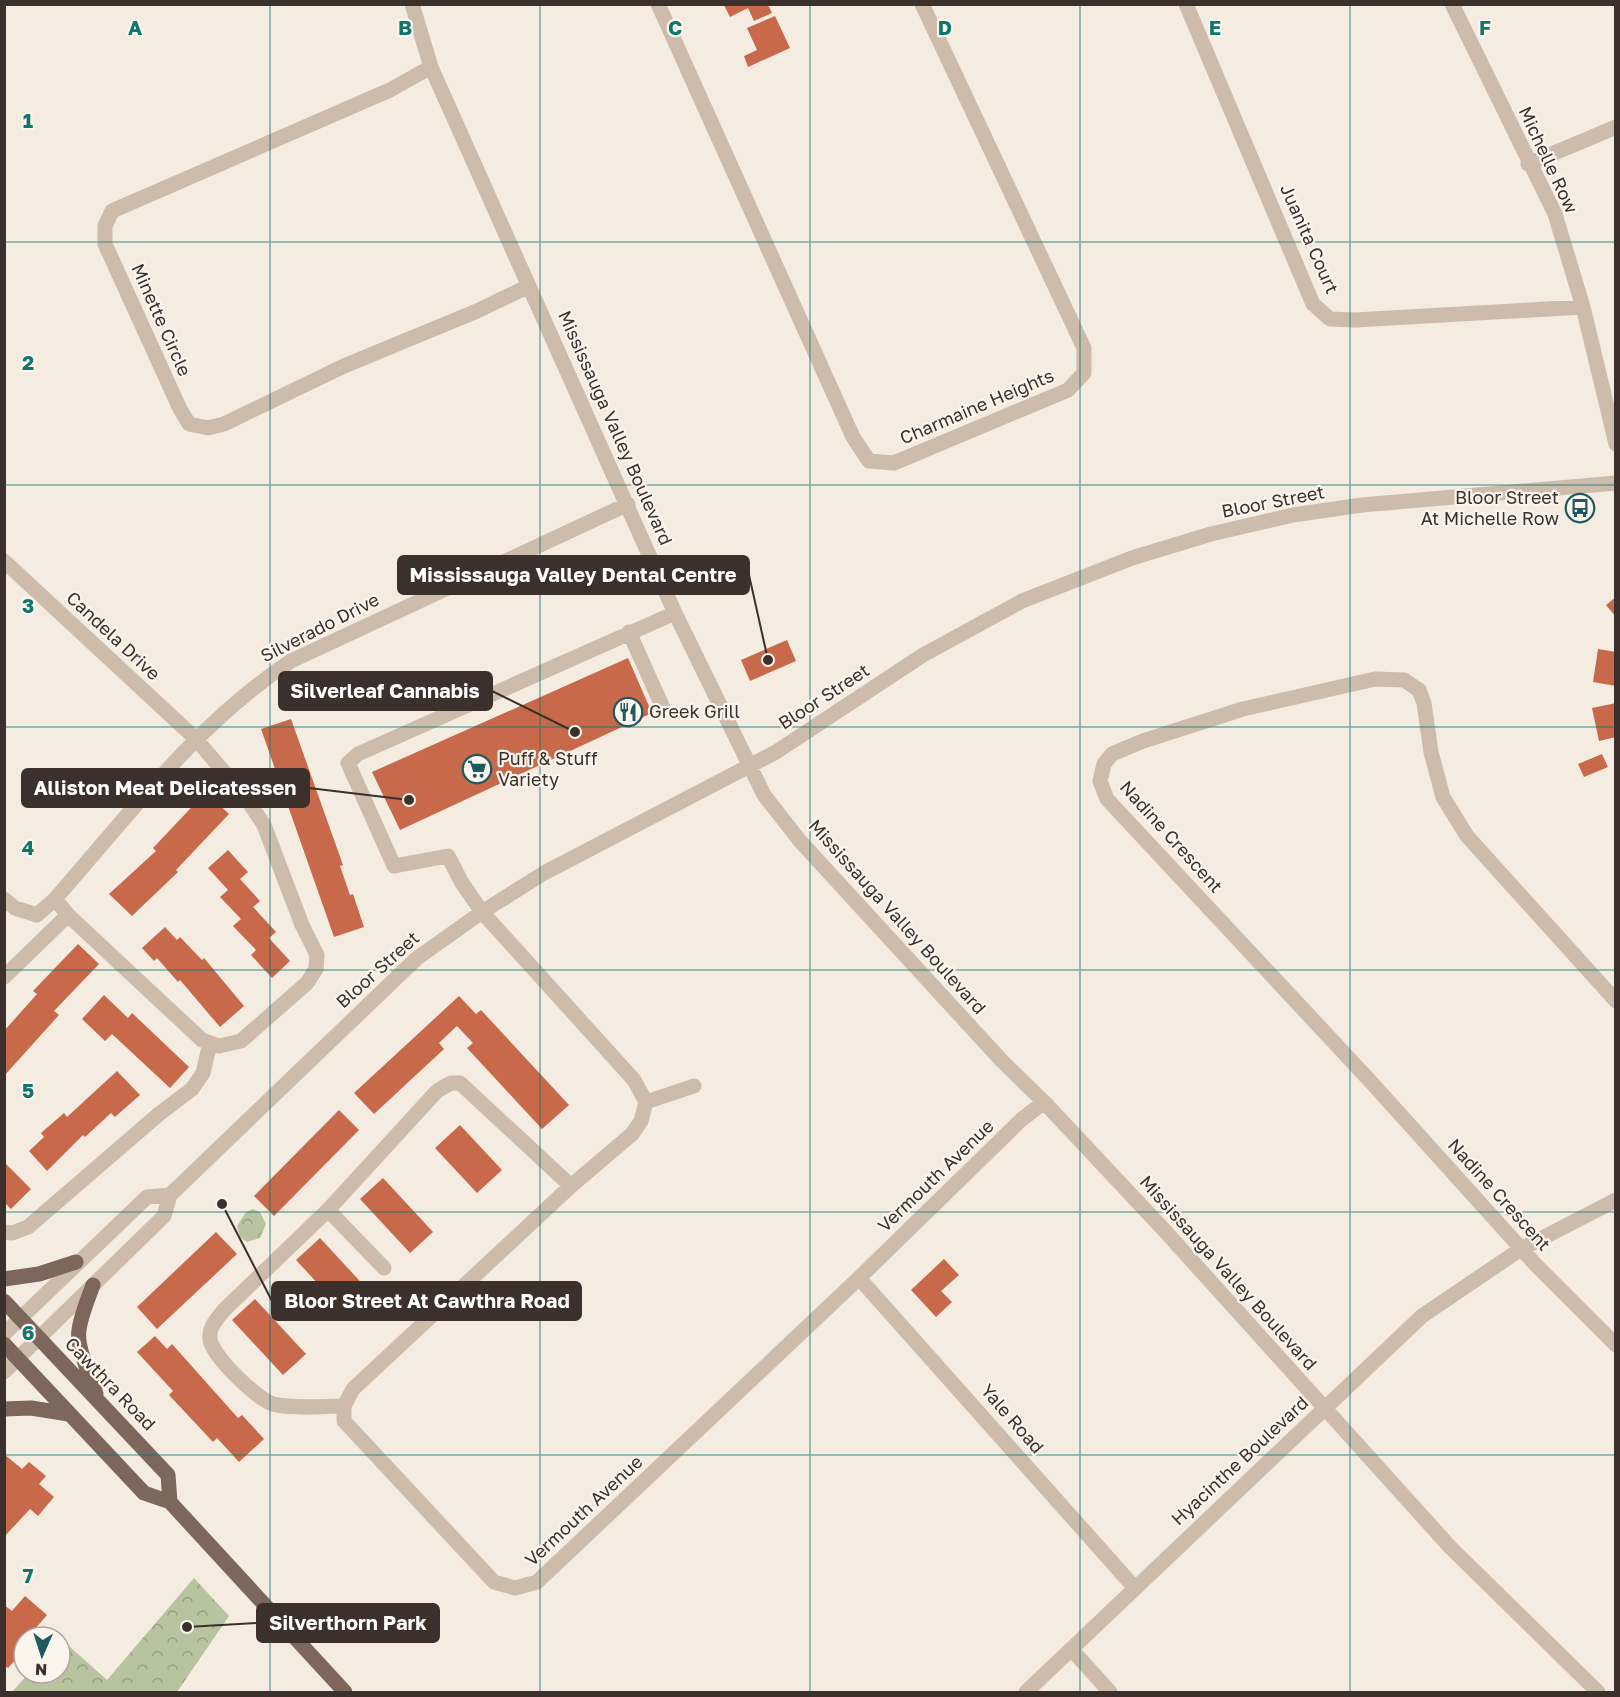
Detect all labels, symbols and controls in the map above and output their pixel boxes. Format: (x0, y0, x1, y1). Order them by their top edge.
text: A (128, 15, 142, 39)
text: B (398, 15, 412, 39)
text: C (668, 15, 682, 39)
text: D (938, 15, 952, 39)
text: E (1209, 15, 1221, 39)
text: F (1479, 15, 1491, 39)
street label: Michelle Row (1515, 103, 1583, 217)
text: 1 (23, 108, 33, 132)
street label: Juanita Court (1276, 181, 1344, 297)
street label: Minette Circle (127, 260, 197, 379)
street label: Mississauga Valley Boulevard (554, 307, 678, 548)
text: 2 (22, 350, 34, 374)
street label: Charmaine Heights (896, 364, 1057, 448)
street label: Bloor Street (1220, 480, 1326, 522)
place label: Bloor Street At Michelle Row (1421, 486, 1559, 529)
bus stop icon: Bloor Street At Michelle Row (1564, 492, 1596, 524)
callout: Mississauga Valley Dental Centre (398, 556, 749, 594)
text: Mississauga Valley Dental Centre (409, 562, 737, 586)
street label: Candela Drive (62, 586, 165, 684)
street label: Silverado Drive (257, 588, 382, 666)
text: 3 (22, 593, 34, 617)
street label: Bloor Street (774, 659, 873, 734)
callout: Silverleaf Cannabis (279, 672, 492, 710)
text: Silverleaf Cannabis (290, 678, 480, 702)
restaurant icon: Greek Grill (612, 696, 644, 728)
place label: Greek Grill (649, 700, 740, 722)
place label: Puff & Stuff Variety (498, 747, 598, 790)
supermarket icon: Puff & Stuff Variety (461, 753, 493, 785)
callout: Alliston Meat Delicatessen (22, 769, 309, 807)
text: Alliston Meat Delicatessen (34, 775, 296, 799)
street label: Nadine Crescent (1116, 776, 1228, 897)
street label: Mississauga Valley Boulevard (804, 814, 991, 1018)
text: 4 (22, 835, 34, 859)
street label: Bloor Street (331, 926, 423, 1012)
text: 5 (22, 1078, 34, 1102)
street label: Vermouth Avenue (873, 1114, 998, 1236)
street label: Nadine Crescent (1444, 1134, 1556, 1255)
street label: Mississauga Valley Boulevard (1135, 1170, 1322, 1374)
callout: Bloor Street At Cawthra Road (272, 1282, 581, 1320)
text: Bloor Street At Cawthra Road (284, 1288, 570, 1312)
text: 6 (22, 1320, 34, 1344)
street label: Cawthra Road (61, 1332, 161, 1434)
street label: Yale Road (977, 1379, 1049, 1458)
street label: Hyacinthe Boulevard (1166, 1391, 1312, 1529)
street label: Vermouth Avenue (520, 1450, 647, 1570)
text: 7 (23, 1563, 34, 1587)
callout: Silverthorn Park (257, 1604, 439, 1642)
text: Silverthorn Park (269, 1610, 427, 1634)
north arrow (12, 1625, 72, 1685)
text: N (35, 1660, 48, 1680)

